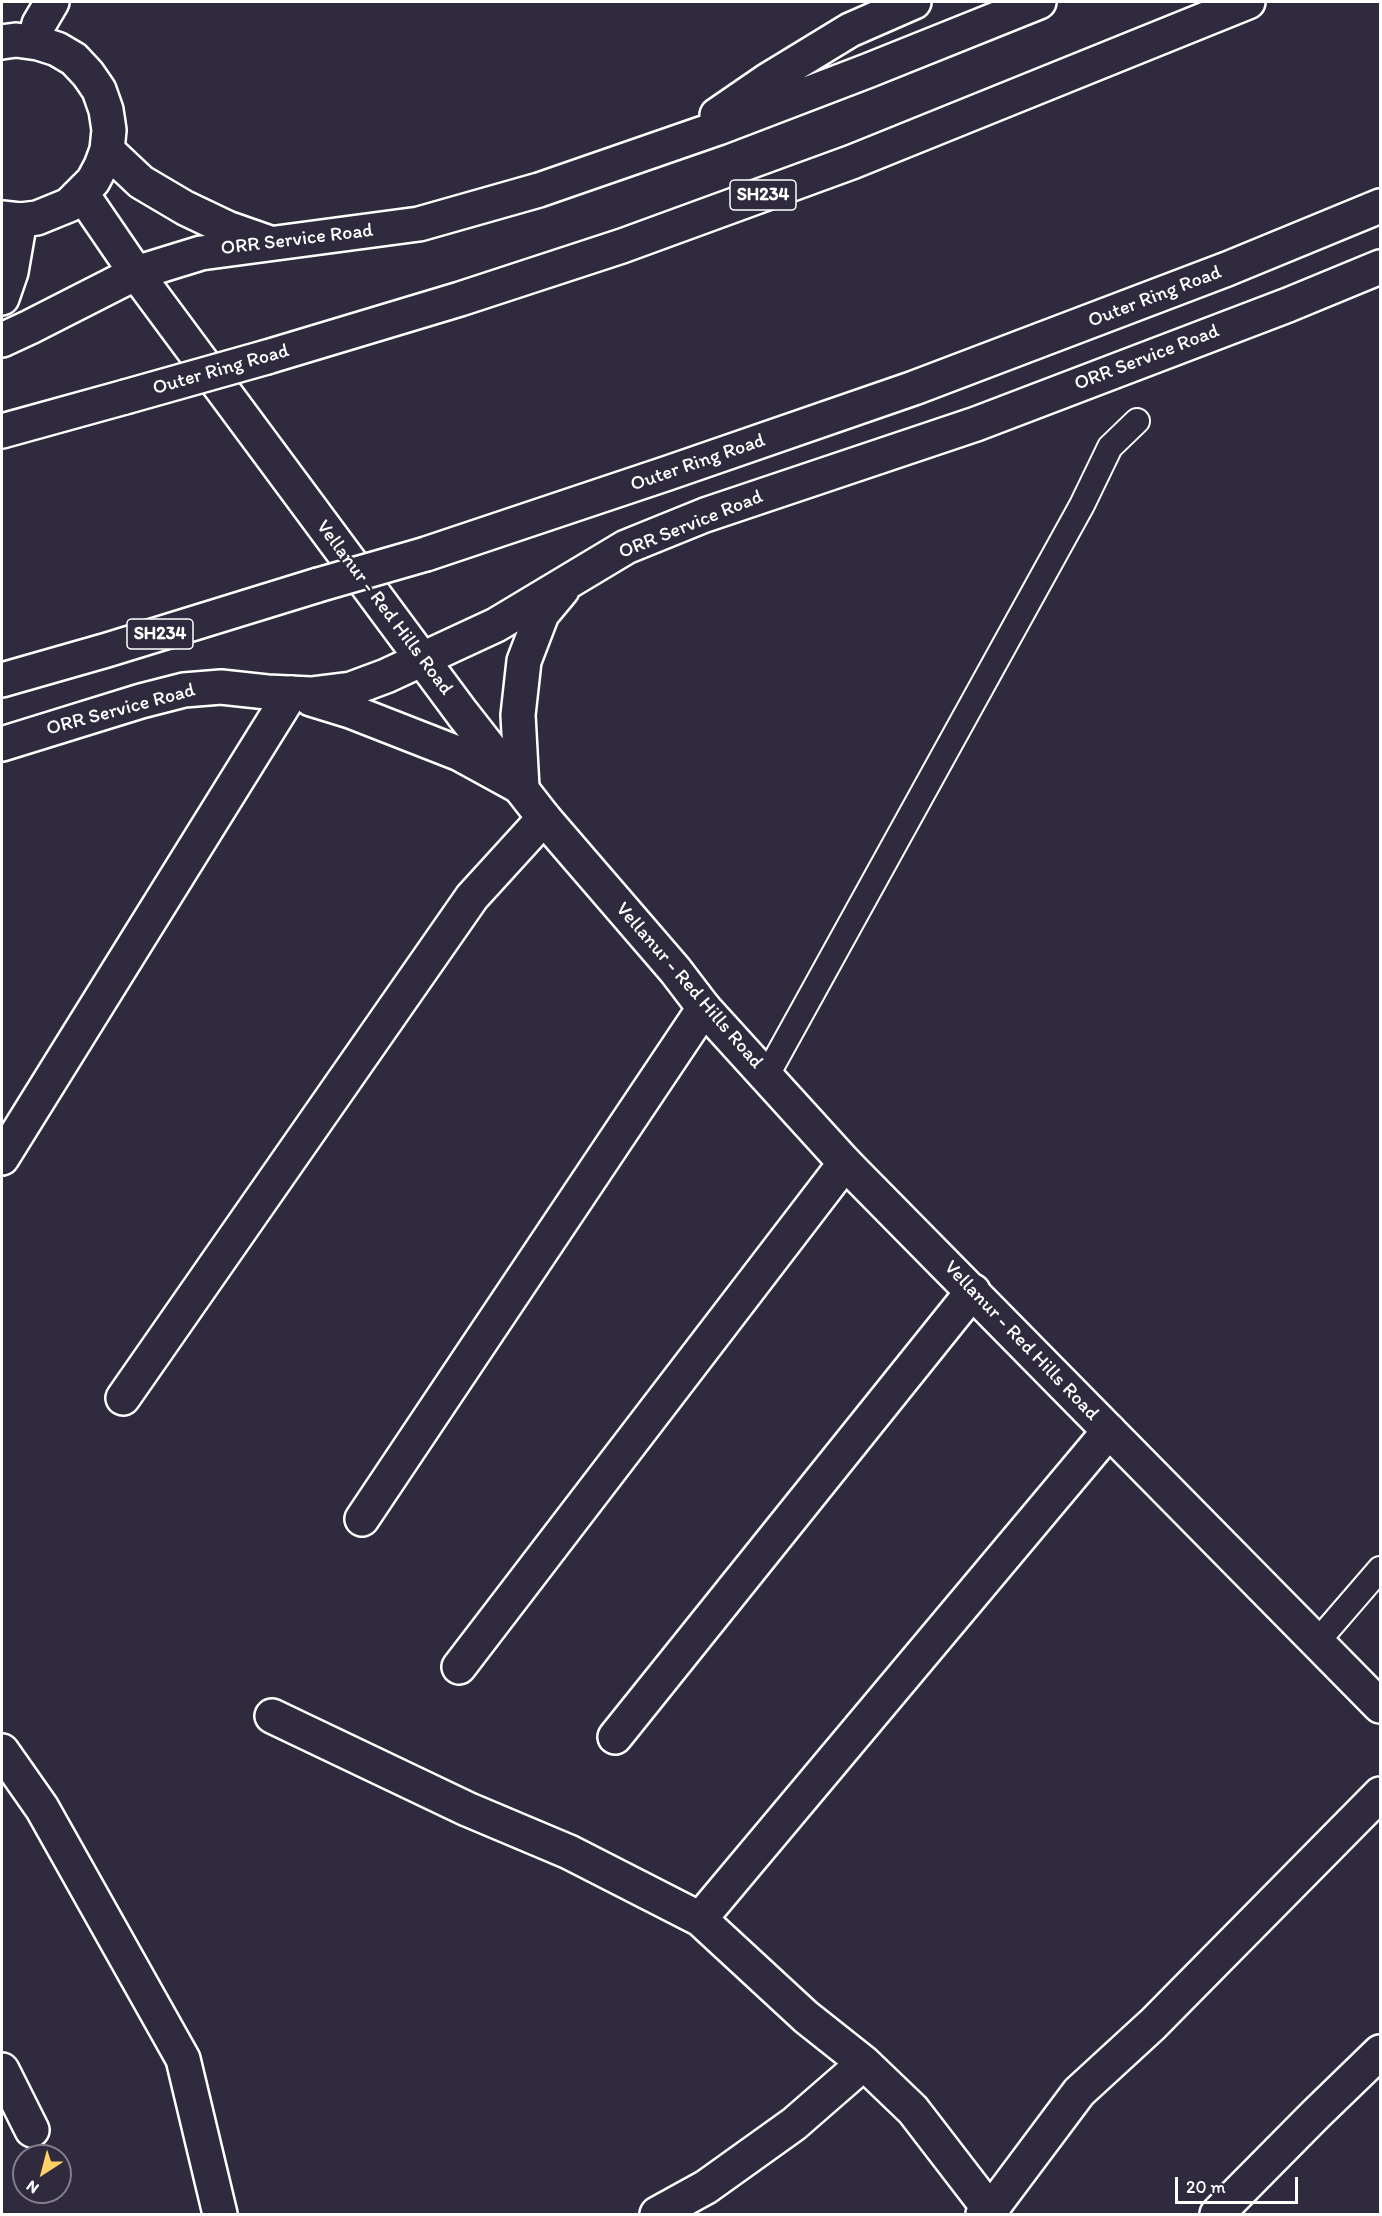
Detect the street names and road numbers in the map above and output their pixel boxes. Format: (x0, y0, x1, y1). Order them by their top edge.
road number: SH234 (730, 180, 796, 210)
street label: ORR Service Road (220, 219, 374, 261)
street label: Outer Ring Road (1085, 261, 1225, 333)
street label: ORR Service Road (1071, 319, 1223, 397)
street label: Outer Ring Road (150, 339, 292, 401)
street label: Outer Ring Road (628, 429, 768, 497)
street label: ORR Service Road (615, 485, 767, 565)
street label: Vellanur - Red Hills Road (310, 516, 458, 700)
road number: SH234 (127, 619, 193, 649)
street label: ORR Service Road (44, 679, 198, 741)
street label: Vellanur - Red Hills Road (610, 898, 768, 1074)
street label: Vellanur - Red Hills Road (938, 1256, 1104, 1426)

